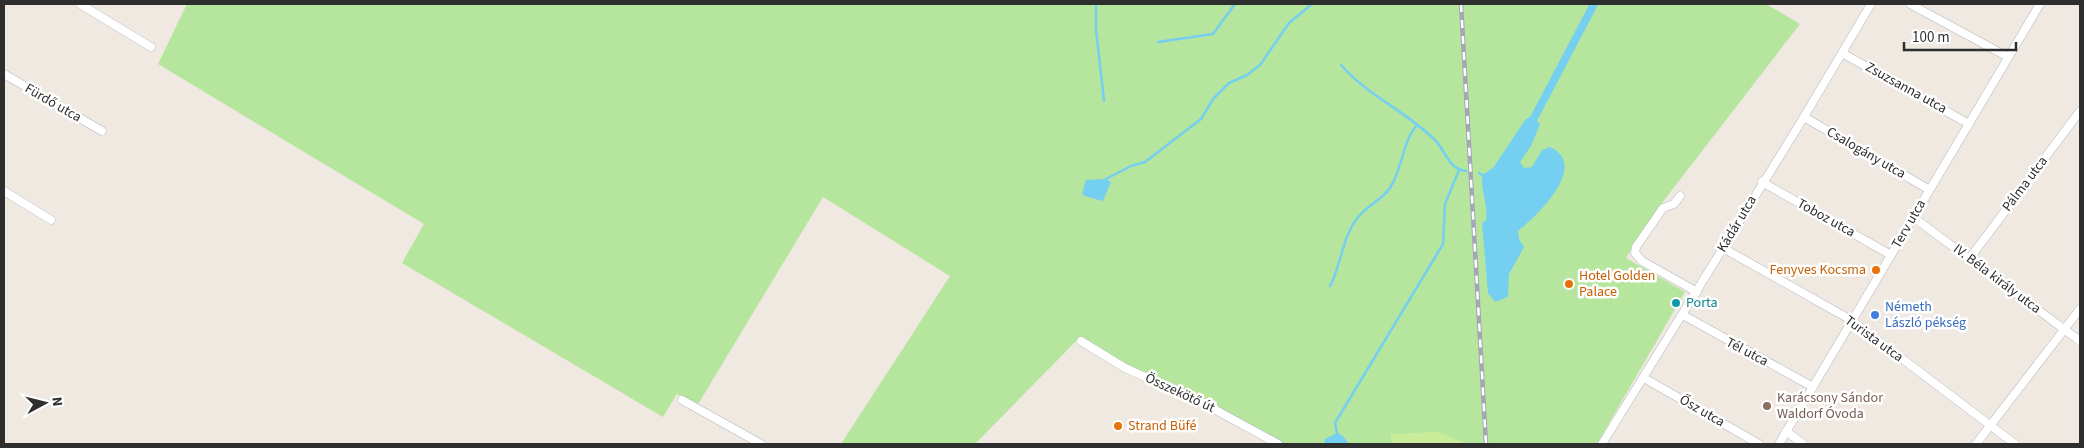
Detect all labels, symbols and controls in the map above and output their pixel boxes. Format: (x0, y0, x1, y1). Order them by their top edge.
scale bar (1904, 20, 2016, 52)
text: 100 m (1912, 27, 1950, 48)
street label: Zsuzsanna utca (1862, 57, 1950, 119)
street label: Fürdő utca (21, 79, 85, 127)
street label: Csalogány utca (1823, 122, 1909, 184)
street label: Pálma utca (1997, 152, 2053, 216)
street label: Kádár utca (1712, 192, 1762, 256)
street label: Toboz utca (1793, 194, 1859, 242)
street label: Terv utca (1887, 196, 1931, 252)
street label: IV. Béla király utca (1949, 239, 2045, 319)
place label: Fenyves Kocsma (1770, 260, 1866, 280)
marker: Fenyves Kocsma (1870, 264, 1882, 276)
place label: Hotel Golden Palace (1579, 266, 1656, 302)
marker: Hotel Golden Palace (1563, 278, 1575, 290)
place label: Porta (1686, 293, 1718, 313)
marker: Porta (1670, 297, 1682, 309)
place label: Németh László pékség (1885, 297, 1966, 333)
marker: Németh László pékség (1869, 309, 1881, 321)
street label: Turista utca (1841, 311, 1907, 367)
street label: Tél utca (1722, 333, 1772, 371)
street label: Összekötő út (1142, 368, 1218, 418)
north arrow (20, 378, 70, 428)
place label: Karácsony Sándor Waldorf Óvoda (1777, 388, 1883, 424)
street label: Ősz utca (1676, 390, 1728, 432)
text: N (46, 396, 67, 407)
marker: Karácsony Sándor Waldorf Óvoda (1761, 400, 1773, 412)
place label: Strand Büfé (1128, 416, 1196, 436)
marker: Strand Büfé (1112, 420, 1124, 432)

